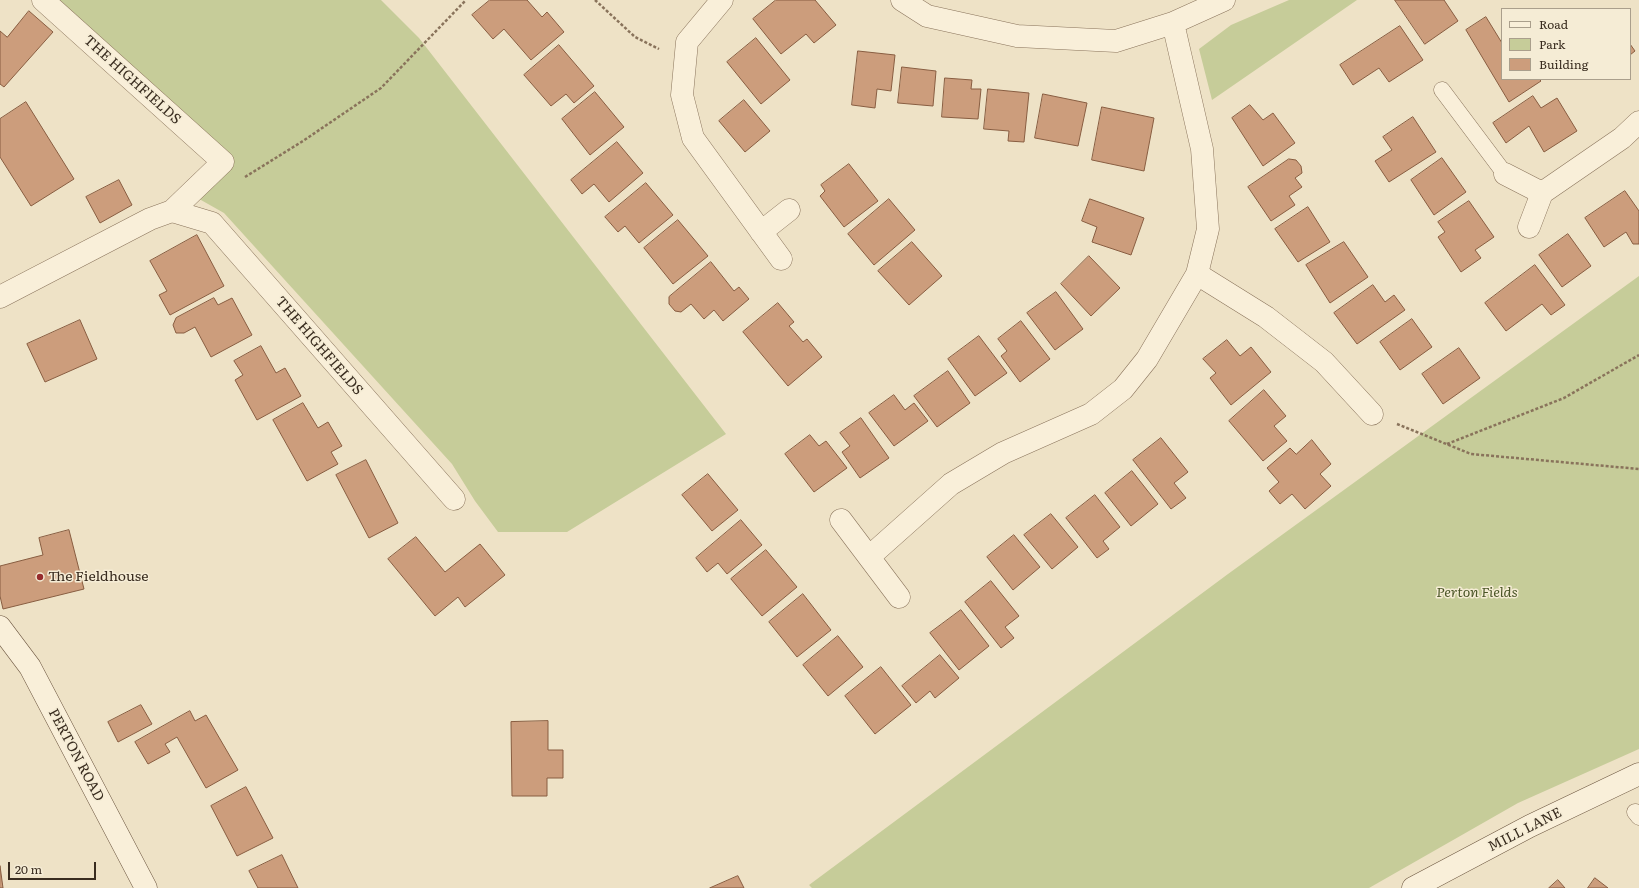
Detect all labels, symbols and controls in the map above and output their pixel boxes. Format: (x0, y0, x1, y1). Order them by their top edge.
legend (1501, 8, 1631, 80)
text: Road (1539, 15, 1568, 33)
street label: THE HIGHFIELDS (80, 32, 184, 128)
text: Park (1539, 35, 1565, 53)
text: Building (1539, 55, 1588, 73)
street label: THE HIGHFIELDS (272, 293, 366, 399)
place label: The Fieldhouse (48, 569, 148, 585)
marker: The Fieldhouse (35, 572, 45, 582)
park label: Perton Fields (1436, 585, 1518, 601)
street label: PERTON ROAD (45, 706, 107, 804)
street label: MILL LANE (1485, 804, 1565, 856)
scale bar (10, 854, 98, 880)
text: 20 m (15, 860, 42, 878)

